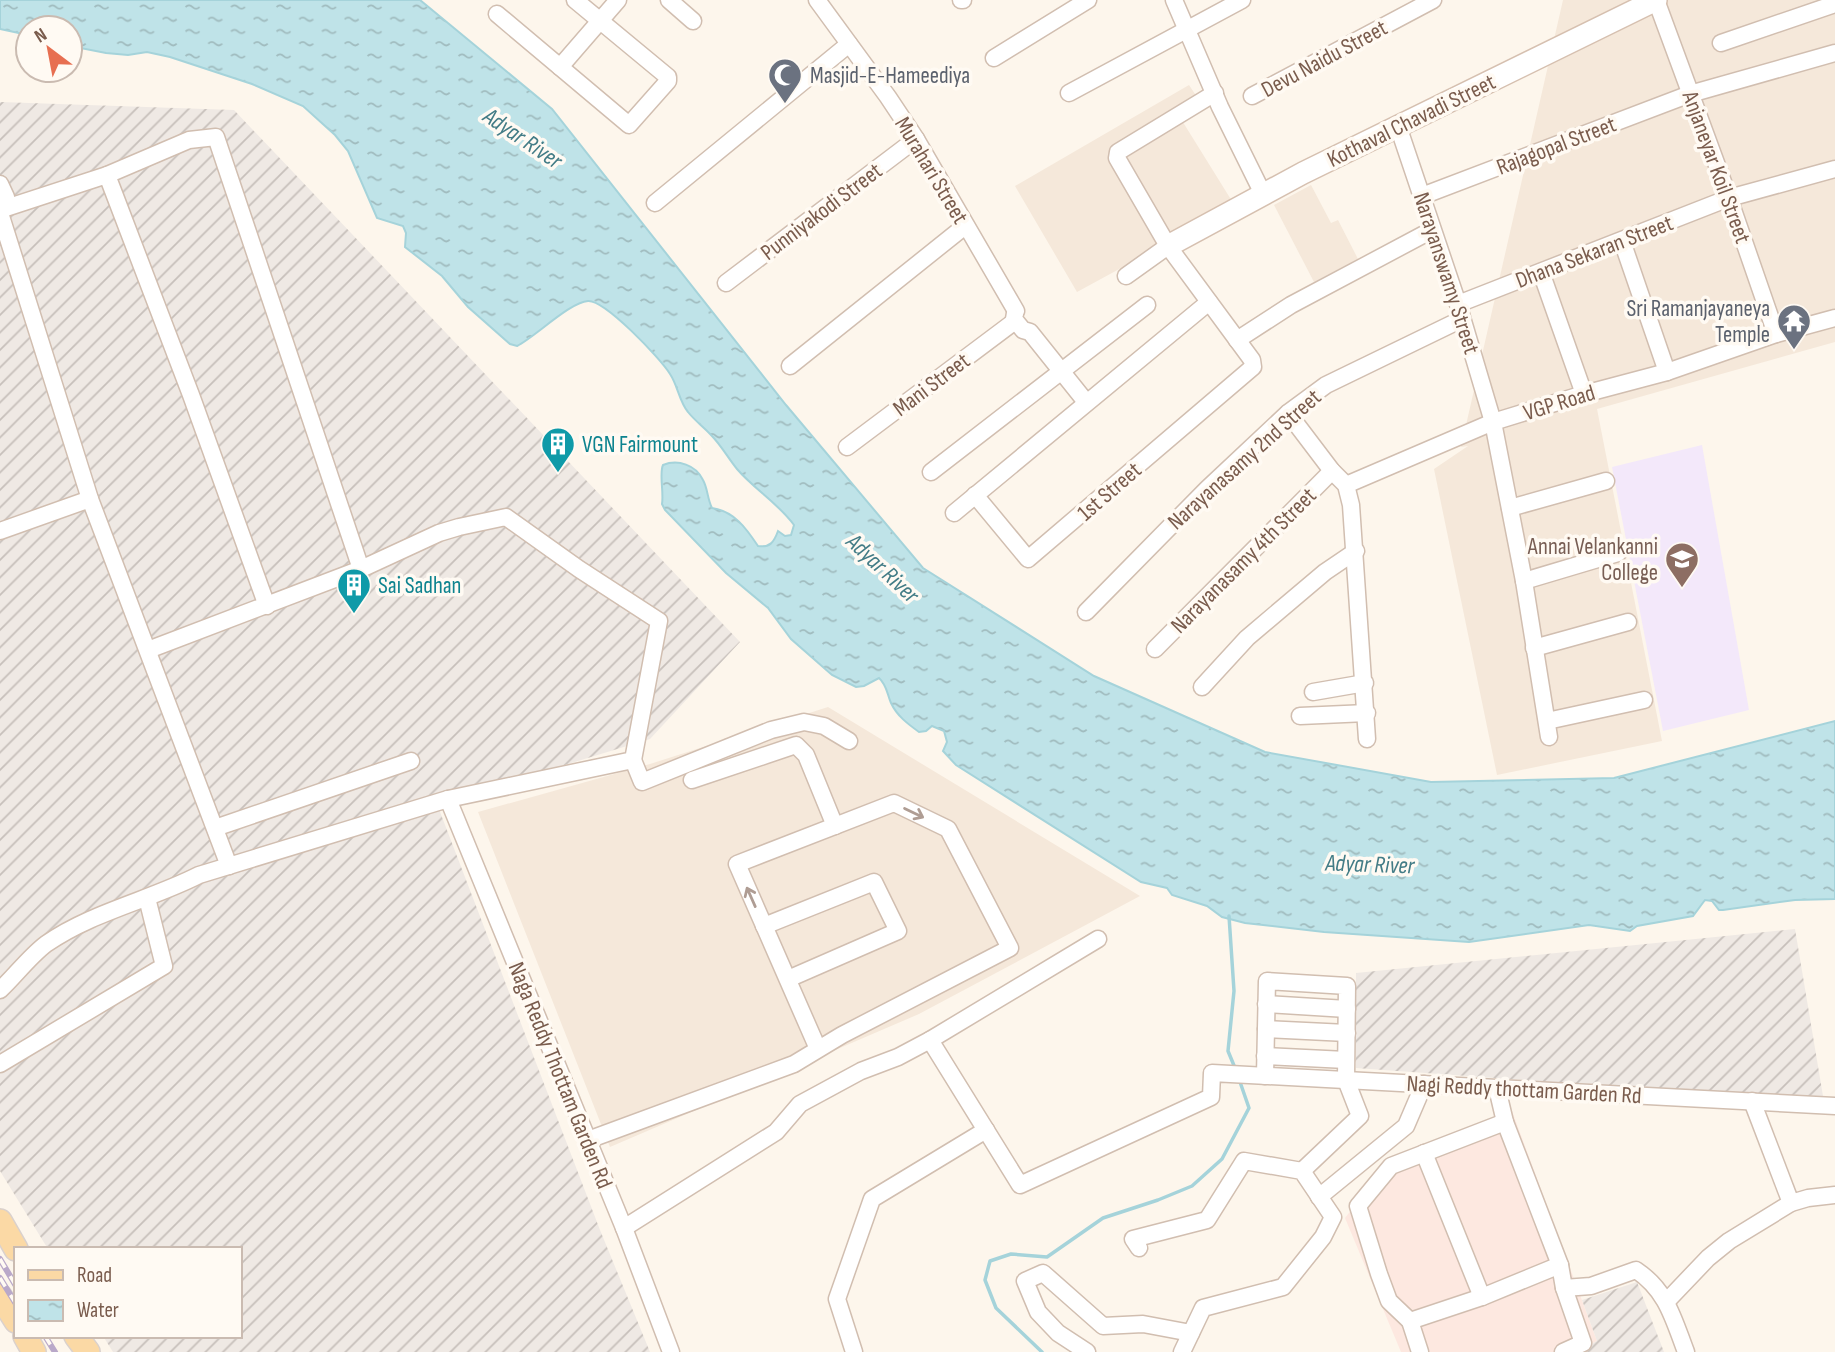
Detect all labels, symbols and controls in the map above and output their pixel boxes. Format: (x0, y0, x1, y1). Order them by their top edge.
north arrow (14, 14, 84, 84)
street label: Devu Naidu Street (1257, 14, 1392, 104)
text: N (30, 23, 51, 48)
mosque icon: Masjid-E-Hameediya (766, 56, 804, 105)
place label: Masjid-E-Hameediya (810, 62, 970, 90)
street label: Kothaval Chavadi Street (1323, 68, 1500, 174)
street label: Anjaneyar Koil Street (1675, 86, 1757, 247)
water label: Adyar River (477, 101, 569, 176)
street label: Rajagopal Street (1493, 110, 1620, 182)
street label: Murahari Street (888, 112, 974, 229)
street label: Punniyakodi Street (755, 157, 888, 267)
street label: Narayanswamy Street (1407, 189, 1485, 358)
street label: Dhana Sekaran Street (1512, 209, 1677, 295)
place label: Sri Ramanjayaneya Temple (1626, 295, 1770, 349)
temple icon: Sri Ramanjayaneya Temple (1775, 302, 1813, 351)
street label: Mani Street (888, 347, 975, 423)
street label: VGP Road (1520, 379, 1598, 427)
street label: Narayanasamy 2nd Street (1162, 383, 1327, 536)
building icon: VGN Fairmount (539, 425, 577, 474)
place label: VGN Fairmount (582, 431, 698, 459)
street label: 1st Street (1072, 456, 1147, 527)
street label: Narayanasamy 4th Street (1165, 482, 1322, 639)
water label: Adyar River (840, 527, 926, 610)
place label: Annai Velankanni College (1527, 533, 1658, 587)
school or university icon: Annai Velankanni College (1663, 540, 1701, 589)
building icon: Sai Sadhan (335, 566, 373, 615)
place label: Sai Sadhan (378, 572, 461, 600)
one-way arrow (903, 806, 924, 820)
water label: Adyar River (1324, 848, 1416, 881)
one-way arrow (744, 887, 757, 908)
street label: Naga Reddy Thottam Garden Rd (502, 958, 618, 1193)
street label: Nagi Reddy thottam Garden Rd (1406, 1070, 1642, 1110)
legend (14, 1247, 242, 1338)
text: Road (77, 1263, 112, 1288)
text: Water (77, 1298, 119, 1323)

